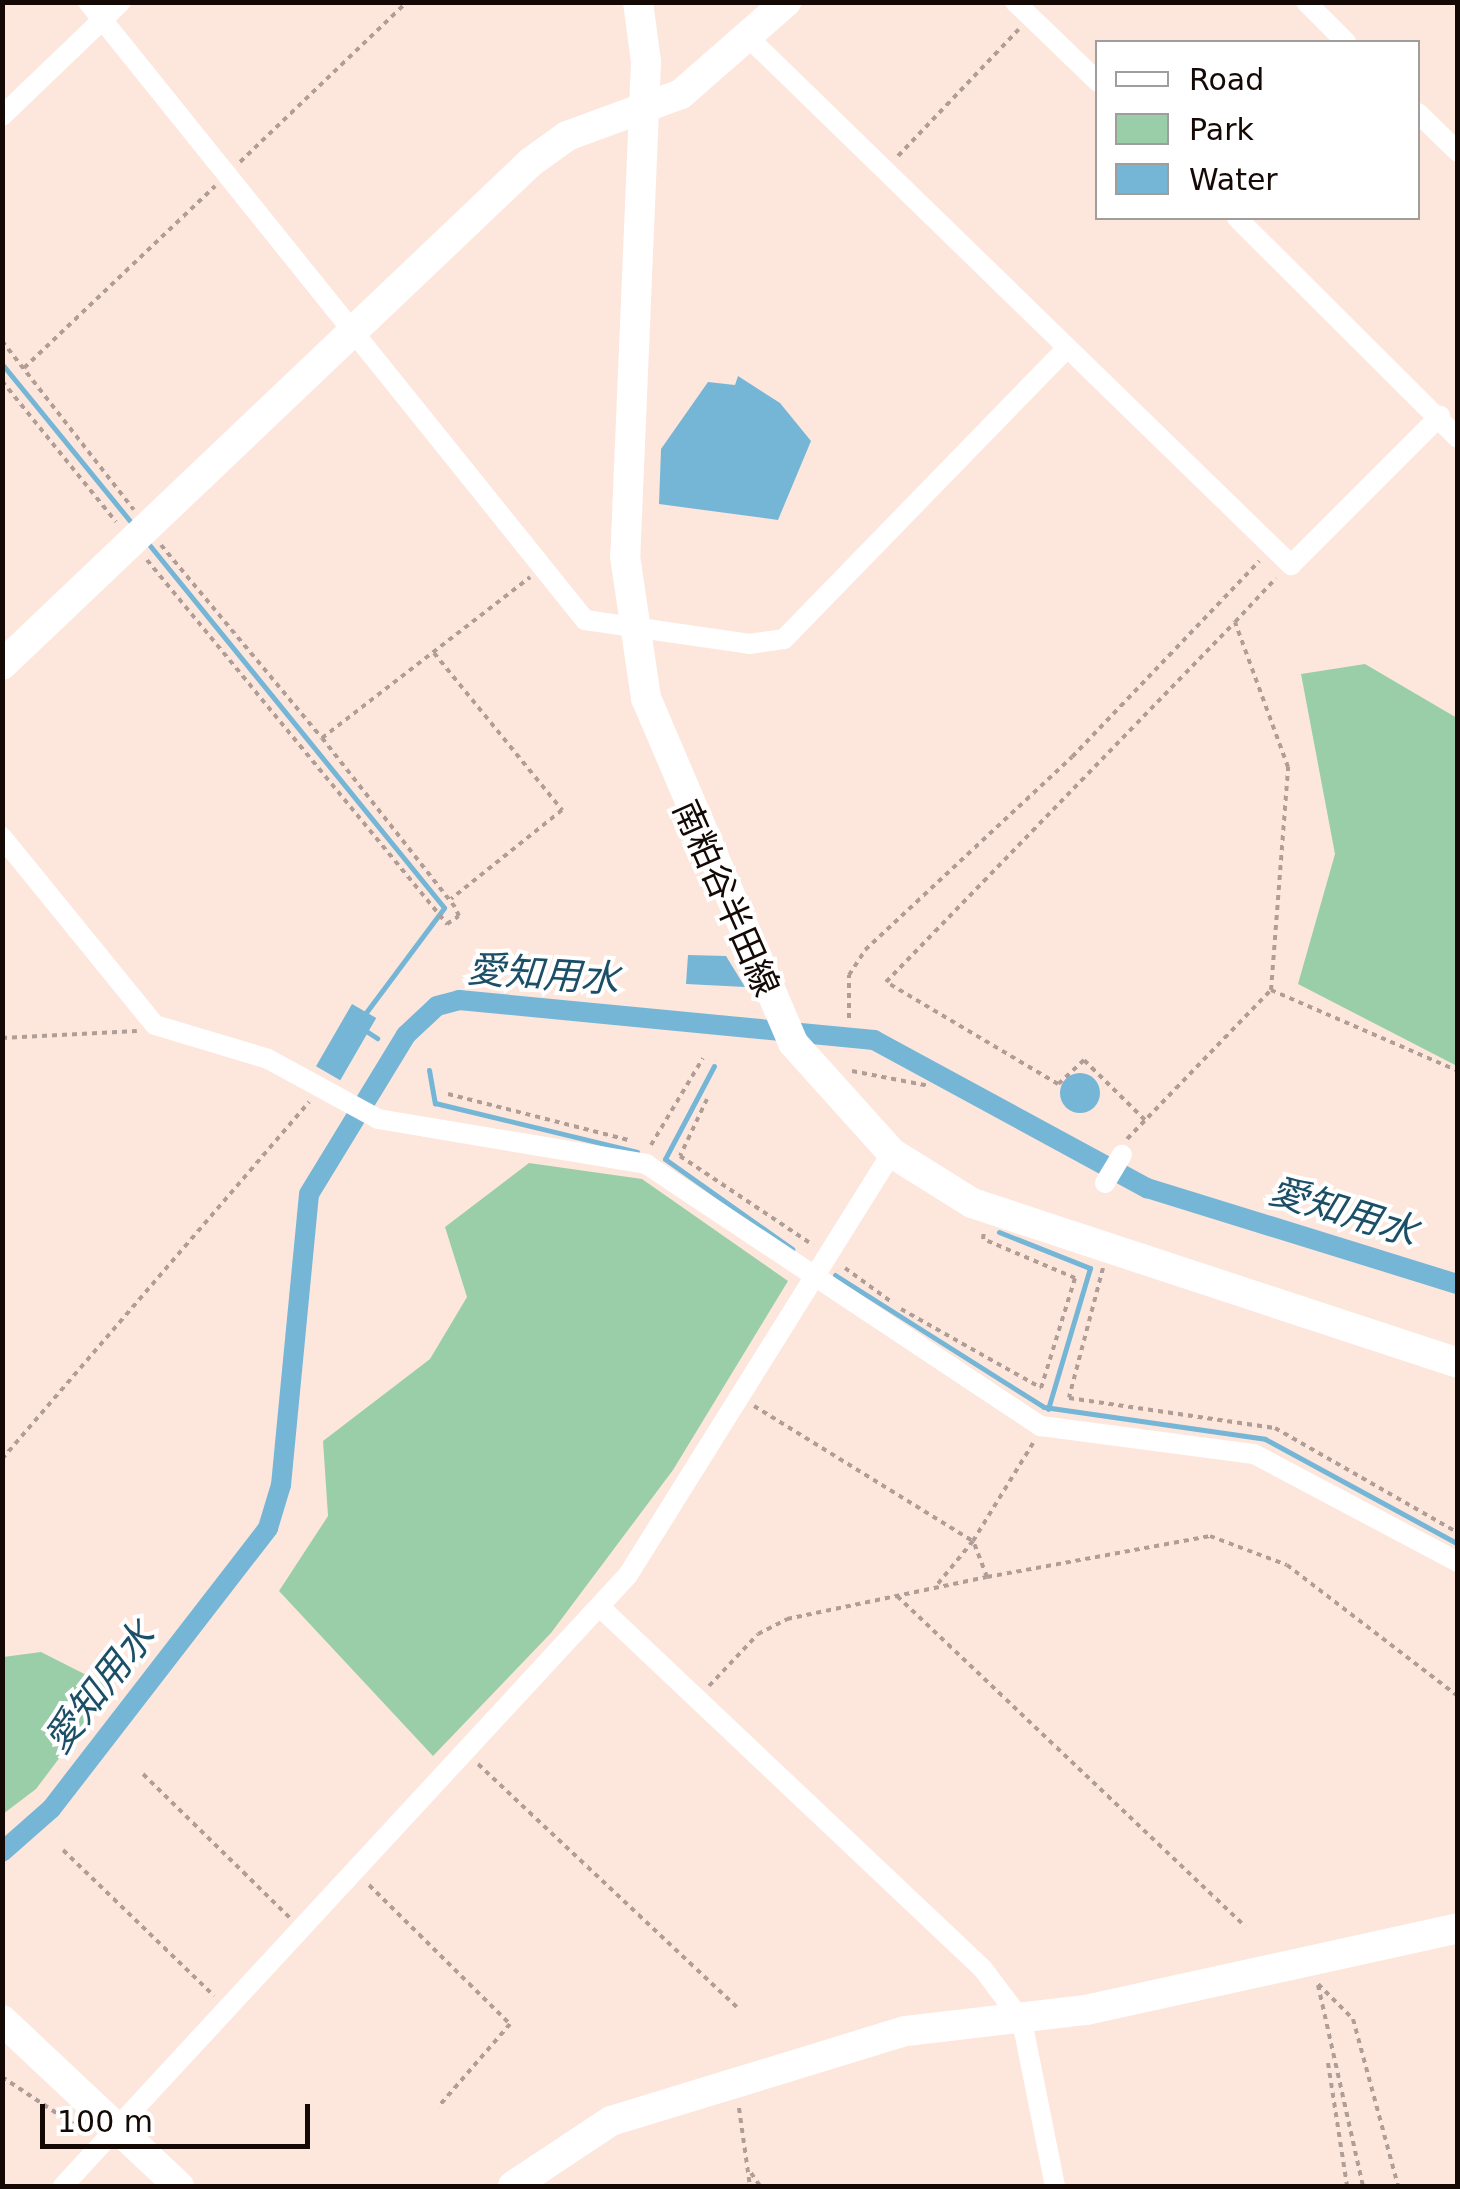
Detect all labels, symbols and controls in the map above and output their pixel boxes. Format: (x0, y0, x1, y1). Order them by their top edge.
legend (1095, 40, 1420, 220)
text: Road (1189, 62, 1264, 97)
text: Park (1189, 112, 1254, 147)
text: Water (1189, 162, 1278, 197)
street label: 南粕谷半田線 (664, 794, 788, 1002)
water label: 愛知用水 (466, 947, 620, 1003)
water label: 愛知用水 (1264, 1168, 1422, 1256)
water label: 愛知用水 (35, 1614, 165, 1762)
scale bar (45, 2084, 315, 2146)
text: 100 m (57, 2104, 153, 2139)

